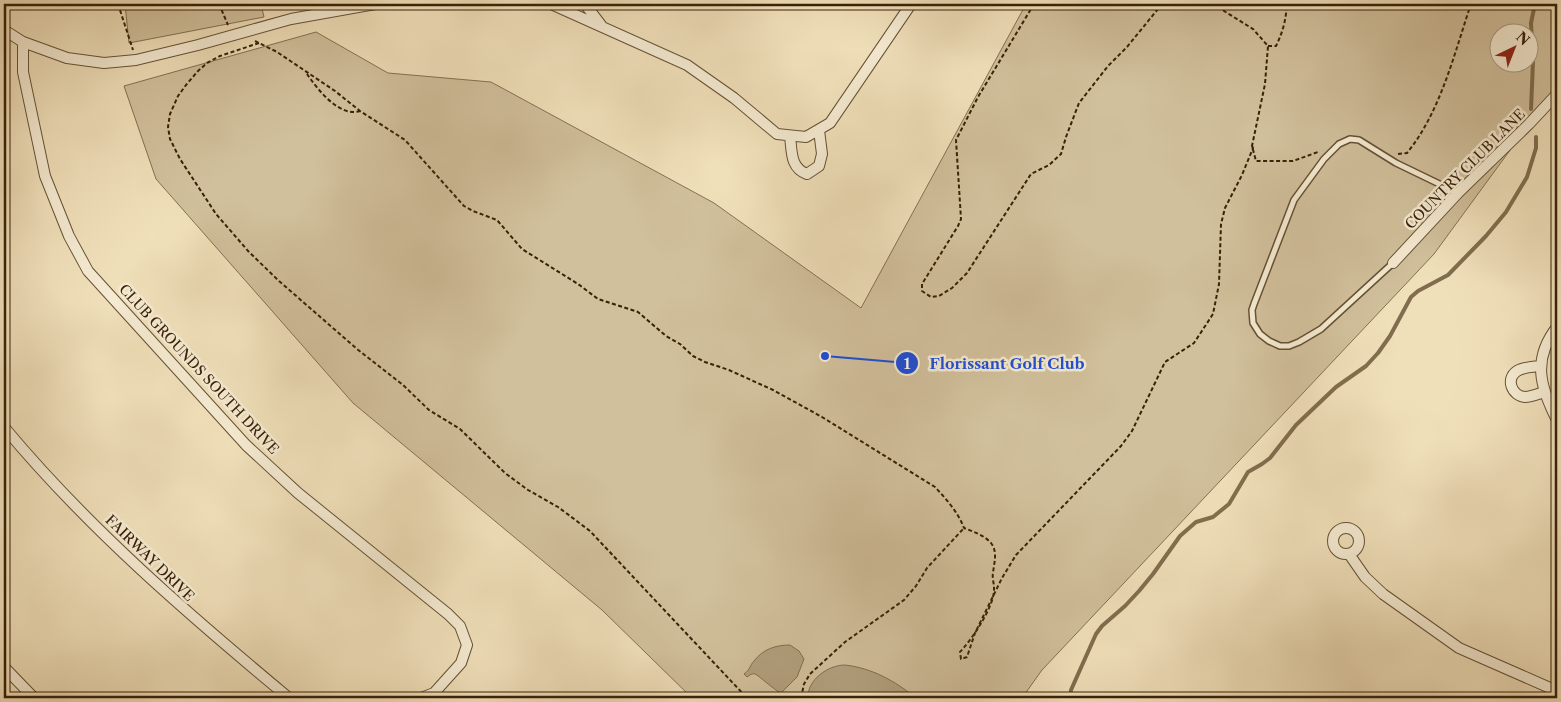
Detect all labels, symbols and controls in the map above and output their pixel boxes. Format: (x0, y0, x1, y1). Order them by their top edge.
north arrow (1488, 22, 1538, 72)
text: N (1512, 28, 1533, 49)
street label: COUNTRY CLUB LANE (1401, 105, 1529, 233)
street label: CLUB GROUNDS SOUTH DRIVE (115, 280, 283, 458)
callout: Florissant Golf Club (894, 348, 1094, 378)
text: 1 (904, 354, 911, 373)
text: Florissant Golf Club (930, 354, 1085, 373)
street label: FAIRWAY DRIVE (102, 511, 198, 605)

